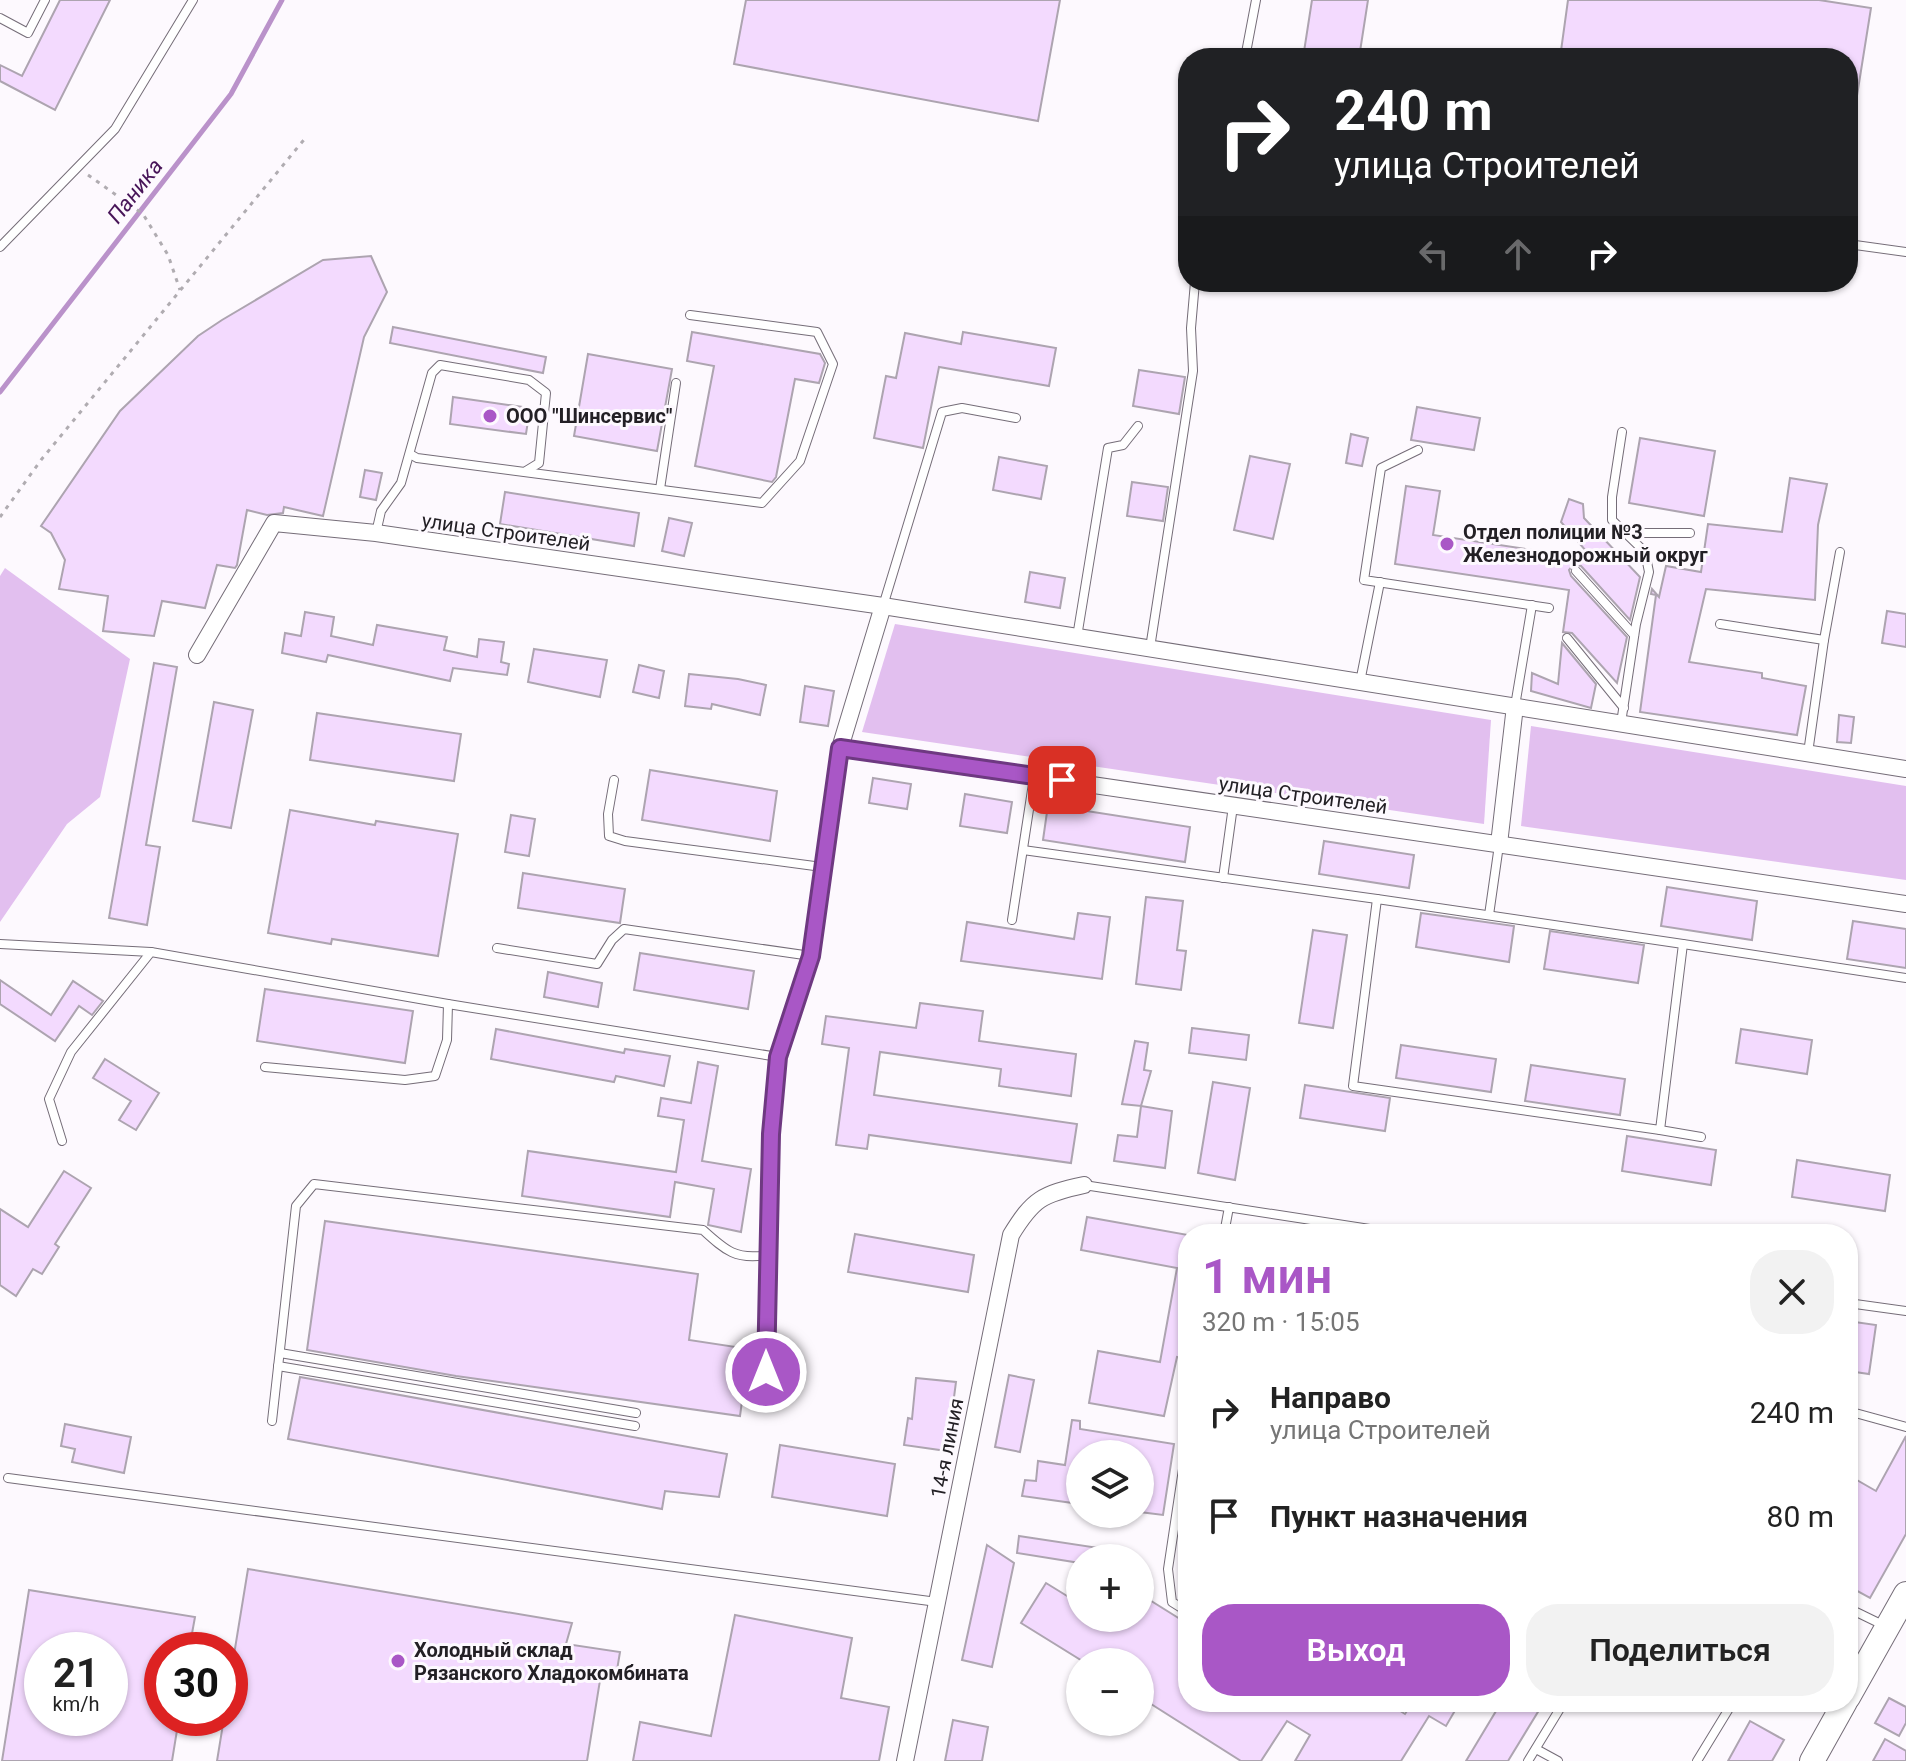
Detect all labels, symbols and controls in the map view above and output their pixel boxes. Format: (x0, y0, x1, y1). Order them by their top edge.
text: 240 m (1334, 78, 1493, 144)
icon: right (1202, 80, 1306, 184)
text: улица Строителей (1334, 145, 1640, 187)
water label: Паника (102, 154, 168, 228)
icon: left (1412, 232, 1456, 276)
icon: ahead (1496, 232, 1540, 276)
icon: right (1580, 232, 1624, 276)
place label: ООО "Шинсервис" (506, 404, 672, 428)
marker: ООО "Шинсервис" (481, 407, 499, 425)
street label: улица Строителей (420, 508, 592, 556)
place label: Отдел полиции №3 Железнодорожный округ (1463, 520, 1708, 567)
marker: Отдел полиции №3 Железнодорожный округ (1438, 535, 1456, 553)
pin (1028, 746, 1096, 814)
icon: arrive (1040, 758, 1084, 802)
street label: улица Строителей (1217, 771, 1389, 819)
text: 1 мин (1202, 1248, 1332, 1305)
button: close (1750, 1250, 1834, 1334)
text: 320 m · 15:05 (1202, 1307, 1360, 1337)
position arrow (724, 1330, 808, 1414)
text: Направо (1270, 1380, 1391, 1415)
icon: right (1202, 1390, 1246, 1434)
text: 240 m (1750, 1395, 1834, 1430)
street label: 14-я линия (926, 1396, 968, 1500)
text: улица Строителей (1270, 1415, 1491, 1445)
map controls (1066, 1440, 1154, 1736)
button: layers (1066, 1440, 1154, 1528)
icon: arrive (1202, 1494, 1246, 1538)
text: Пункт назначения (1270, 1499, 1528, 1534)
text: 80 m (1767, 1499, 1834, 1534)
button: + (1066, 1544, 1154, 1632)
button: Выход (1202, 1604, 1510, 1696)
button: Поделиться (1526, 1604, 1834, 1696)
speed limit sign: 30 (144, 1632, 248, 1736)
place label: Холодный склад Рязанского Хладокомбината (414, 1638, 689, 1685)
button: − (1066, 1648, 1154, 1736)
text: 21 (53, 1650, 99, 1697)
marker: Холодный склад Рязанского Хладокомбината (389, 1652, 407, 1670)
text: km/h (53, 1692, 99, 1716)

